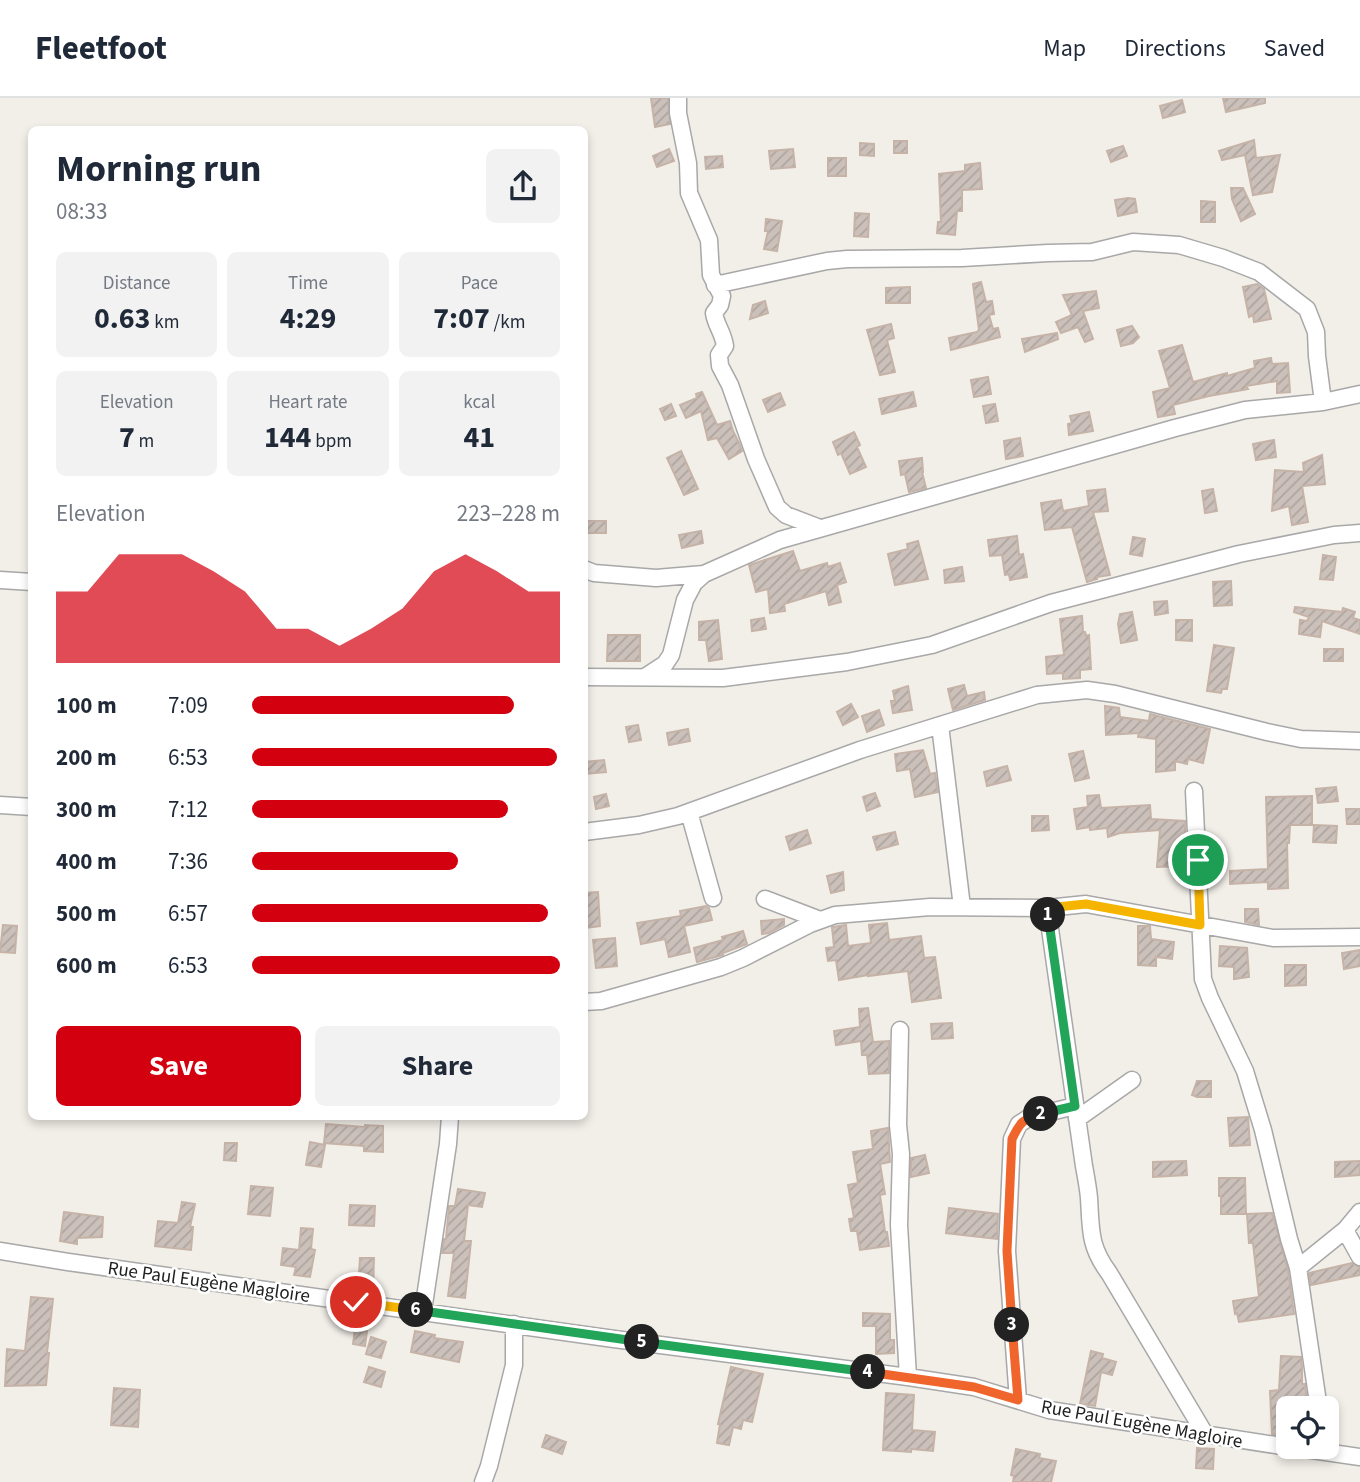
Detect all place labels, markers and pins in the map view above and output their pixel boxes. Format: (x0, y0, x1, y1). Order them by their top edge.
pin (1168, 830, 1228, 890)
pin: 1 (1030, 898, 1066, 932)
pin: 2 (1024, 1096, 1058, 1132)
pin (326, 1272, 386, 1332)
pin: 6 (398, 1292, 434, 1328)
pin: 3 (995, 1308, 1030, 1342)
pin: 5 (624, 1324, 660, 1360)
pin: 4 (850, 1354, 886, 1390)

